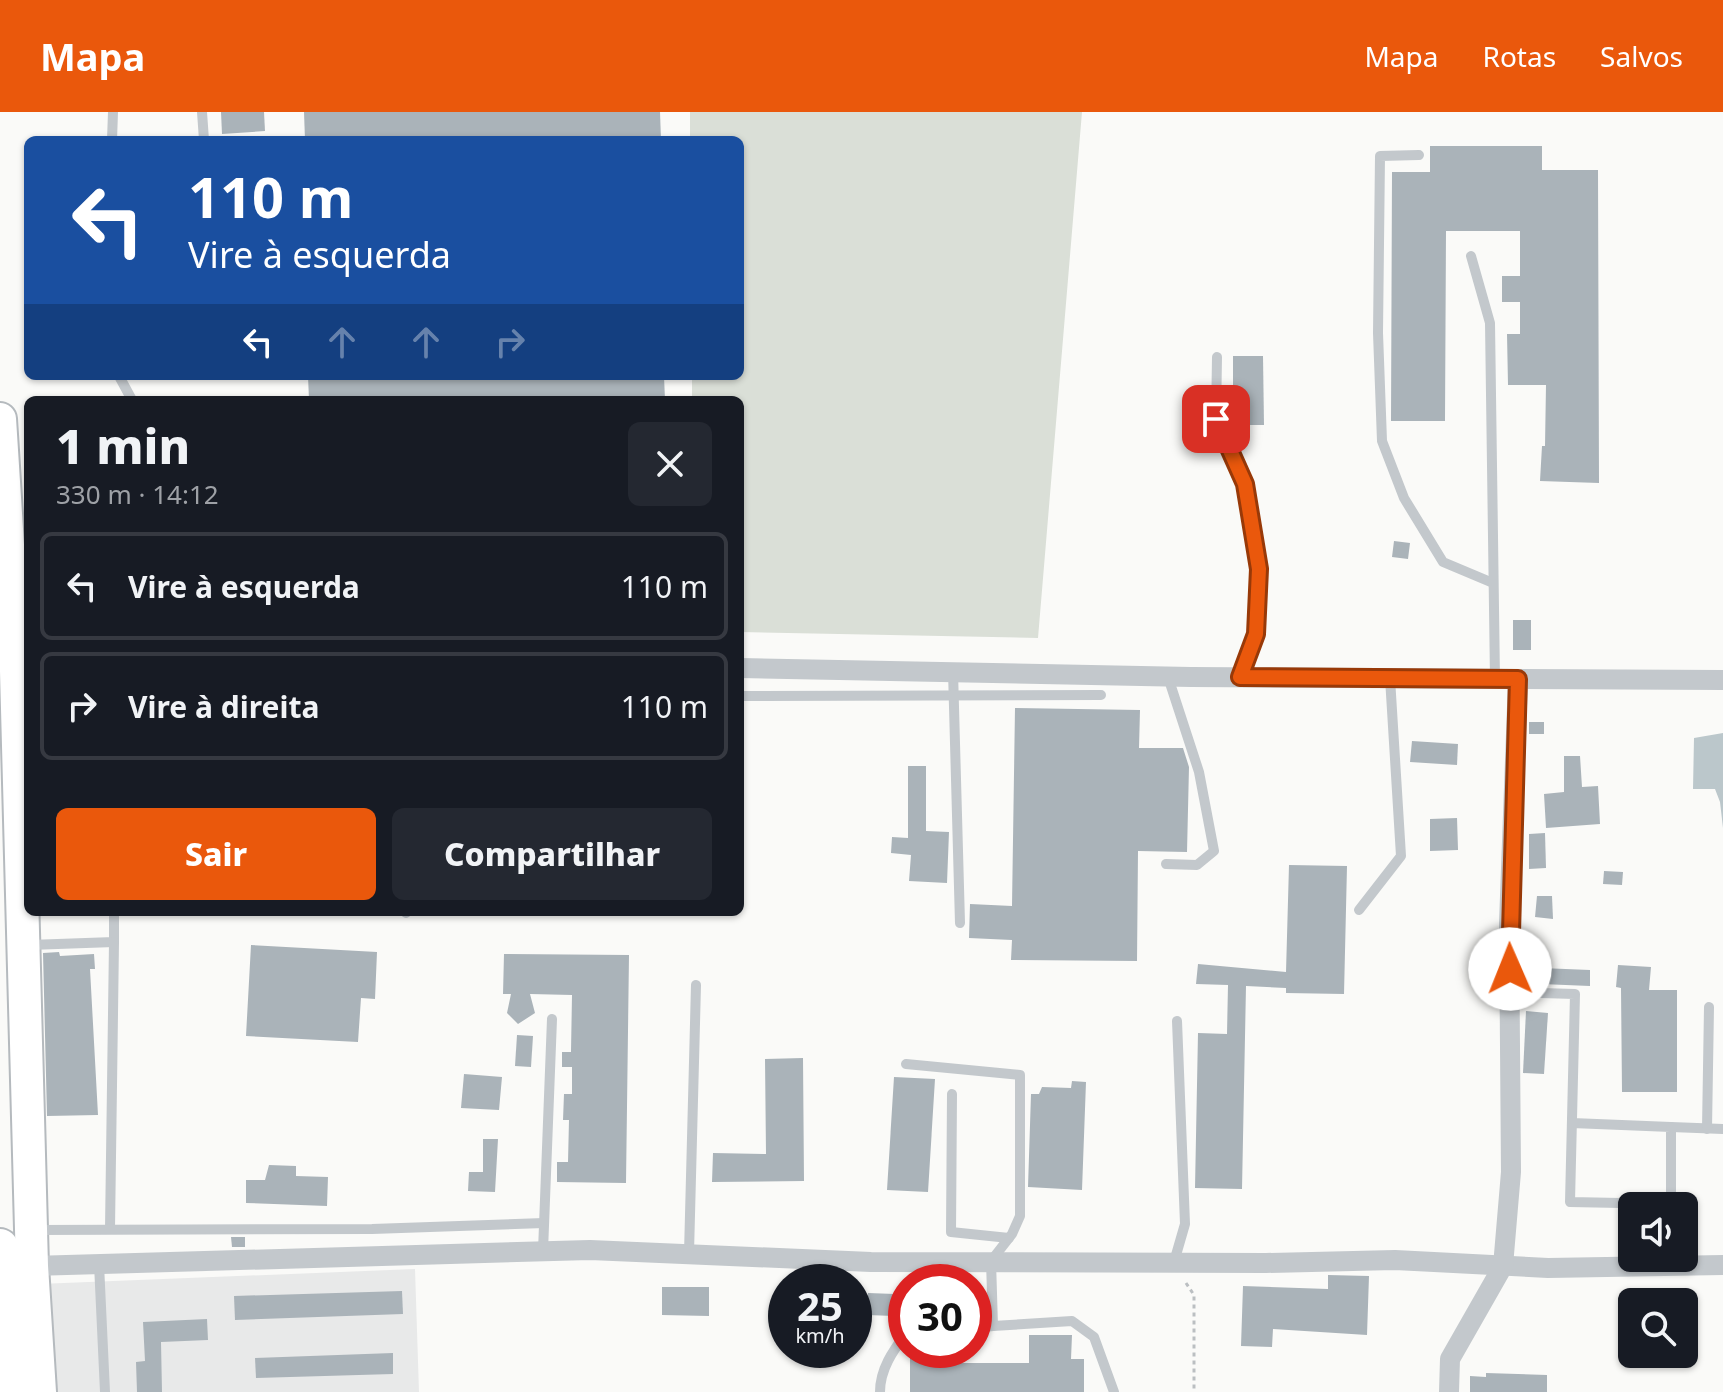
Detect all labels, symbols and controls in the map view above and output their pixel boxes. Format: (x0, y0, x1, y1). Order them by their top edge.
text: Mapa (40, 30, 145, 82)
text: Mapa (1364, 37, 1439, 75)
text: Rotas (1483, 37, 1556, 75)
text: Salvos (1600, 37, 1683, 75)
text: 110 m (188, 158, 353, 234)
icon: left (56, 168, 160, 272)
text: Vire à esquerda (188, 230, 451, 279)
icon: left (236, 320, 280, 364)
icon: ahead (320, 320, 364, 364)
icon: ahead (404, 320, 448, 364)
icon: right (488, 320, 532, 364)
pin (1182, 385, 1250, 453)
icon: arrive (1194, 397, 1238, 441)
text: 1 min (56, 413, 190, 478)
button: close (628, 422, 712, 506)
text: 330 m · 14:12 (56, 476, 219, 512)
icon: left (60, 564, 104, 608)
text: Vire à esquerda (128, 566, 360, 607)
text: 110 m (621, 566, 708, 607)
icon: right (60, 684, 104, 728)
text: Vire à direita (128, 686, 319, 727)
text: 110 m (621, 686, 708, 727)
button: Sair (56, 808, 376, 900)
button: Compartilhar (392, 808, 712, 900)
position arrow (1468, 927, 1552, 1011)
map controls (1618, 1192, 1698, 1368)
button: sound (1618, 1192, 1698, 1272)
speed limit sign: 30 (888, 1264, 992, 1368)
text: 25 (797, 1278, 843, 1333)
button: search (1618, 1288, 1698, 1368)
text: km/h (795, 1322, 845, 1349)

